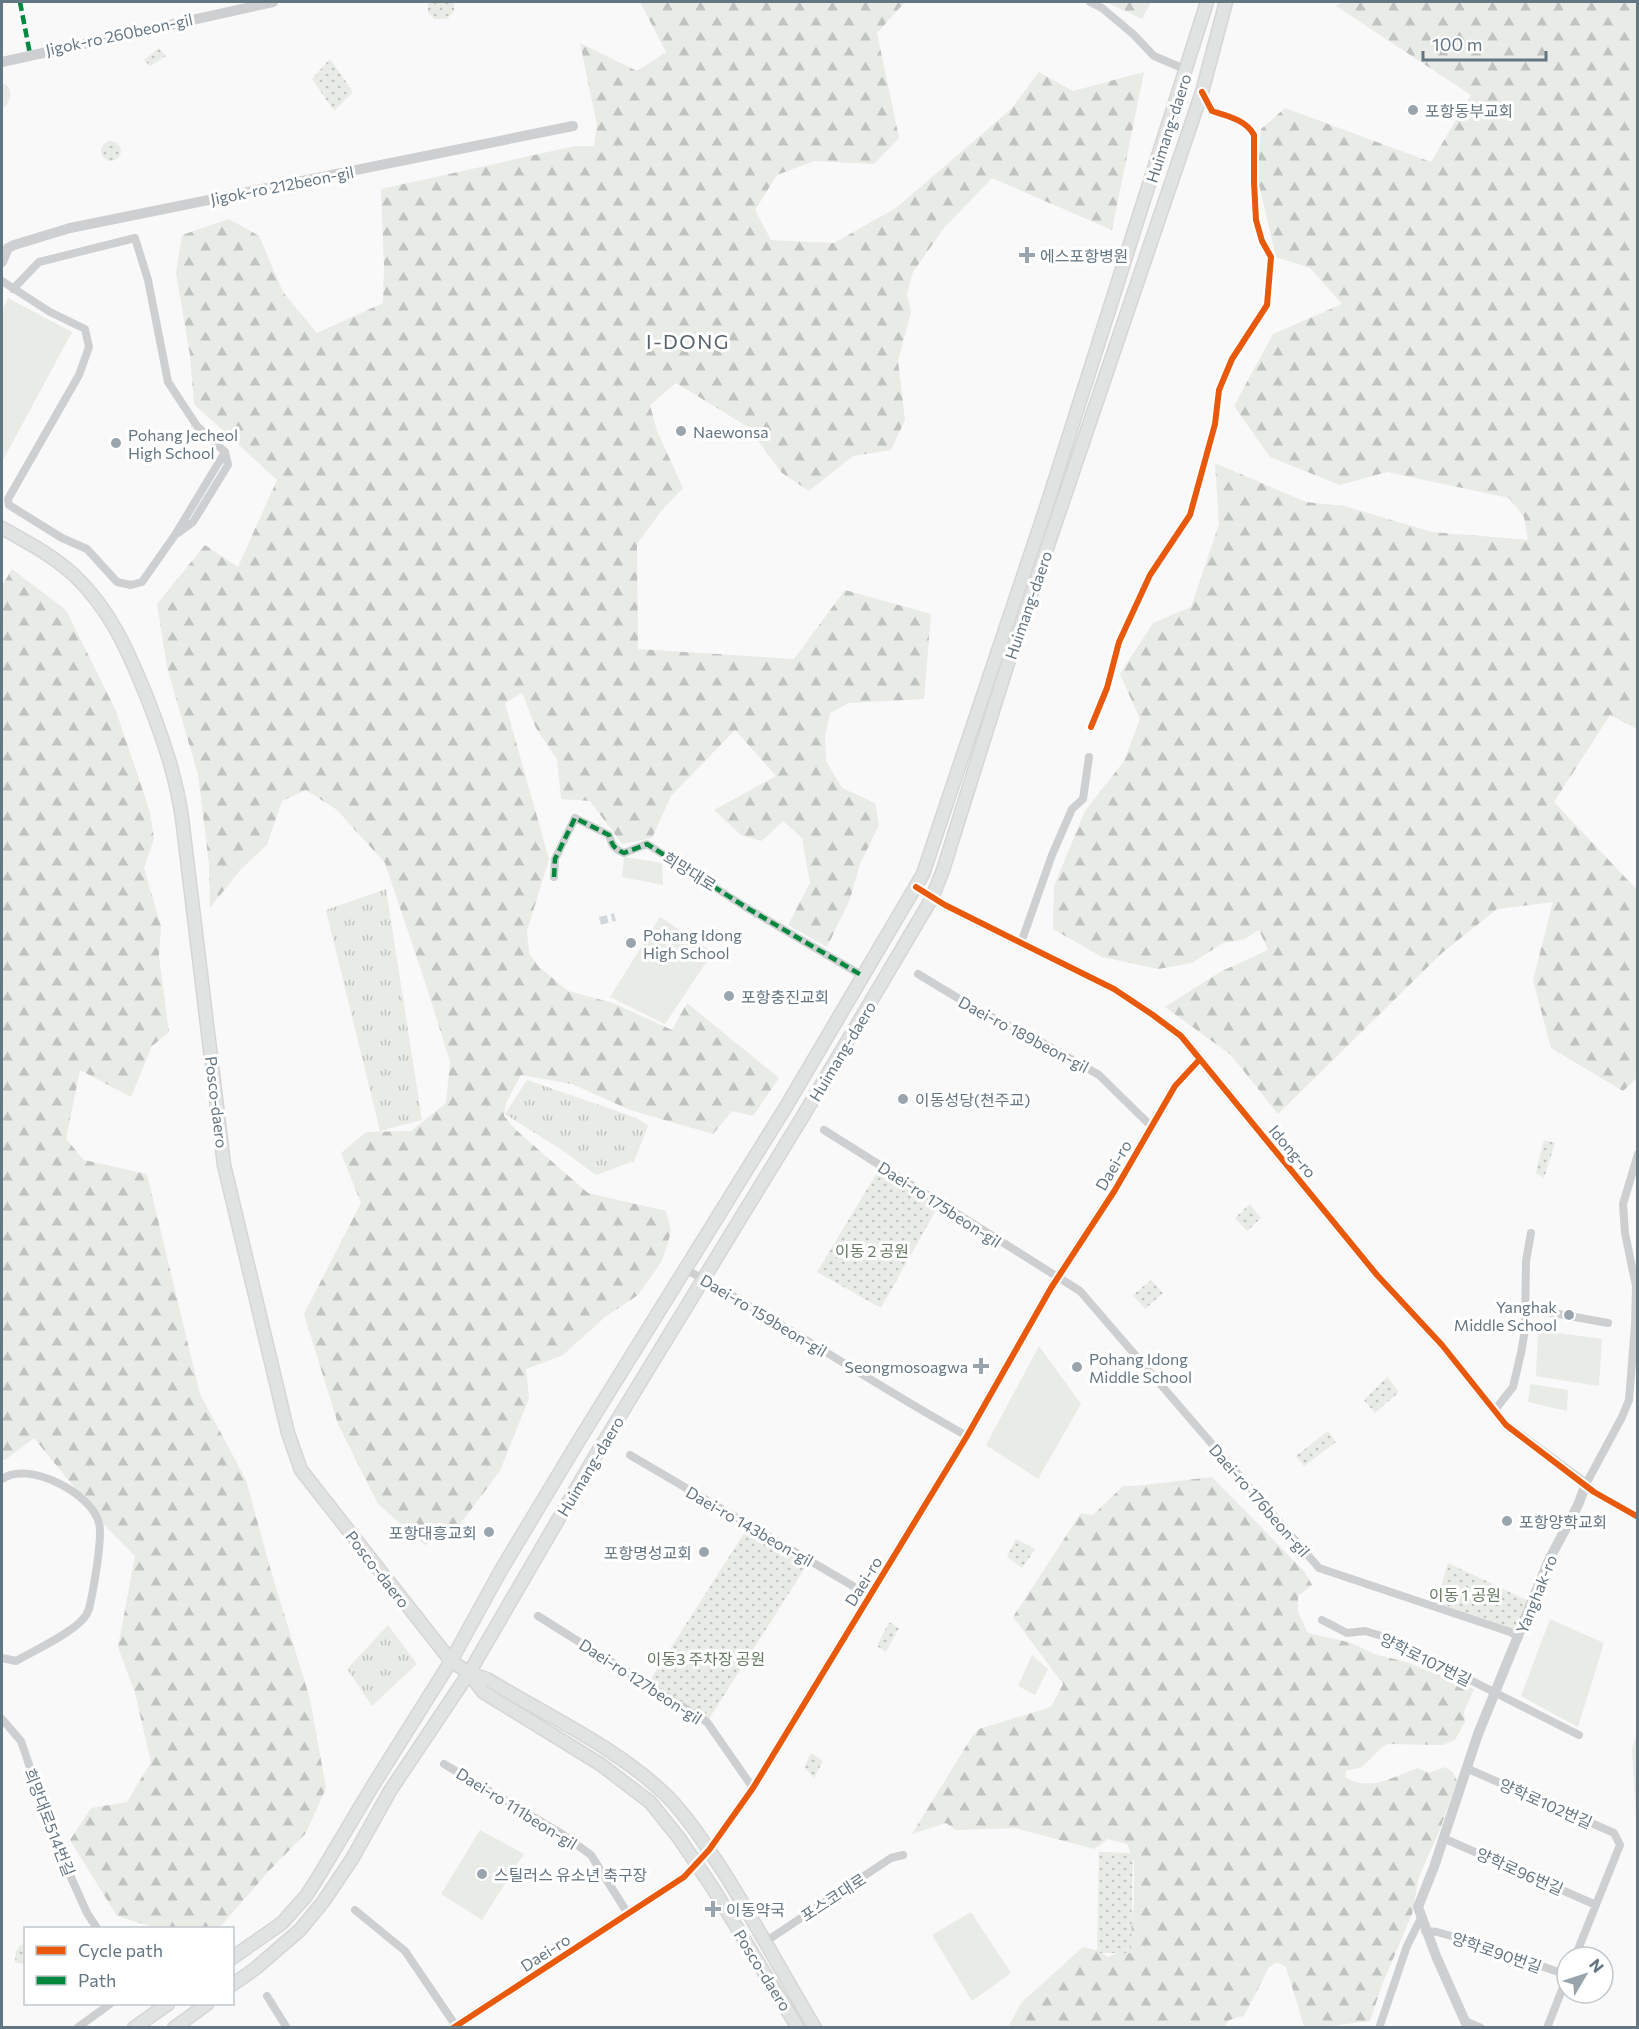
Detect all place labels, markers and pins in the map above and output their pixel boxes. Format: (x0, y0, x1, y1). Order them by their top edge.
place label: 포항동부교회 (1425, 101, 1513, 120)
marker: 포항동부교회 (1406, 103, 1420, 117)
marker: 에스포항병원 (1018, 246, 1036, 264)
place label: 에스포항병원 (1040, 246, 1128, 265)
place label: Naewonsa (693, 422, 769, 441)
marker: Naewonsa (674, 424, 688, 438)
place label: Pohang Jecheol High School (128, 425, 238, 462)
marker: Pohang Jecheol High School (109, 436, 123, 450)
place label: Pohang Idong High School (643, 925, 742, 962)
marker: Pohang Idong High School (624, 936, 638, 950)
place label: 포항충진교회 (741, 987, 829, 1006)
marker: 포항충진교회 (722, 989, 736, 1003)
place label: 이동성당(천주교) (915, 1090, 1030, 1109)
marker: 이동성당(천주교) (896, 1092, 910, 1106)
place label: Yanghak Middle School (1454, 1297, 1557, 1334)
marker: Yanghak Middle School (1562, 1308, 1576, 1322)
place label: Pohang Idong Middle School (1089, 1349, 1192, 1386)
place label: Seongmosoagwa (845, 1357, 968, 1376)
marker: Seongmosoagwa (972, 1357, 990, 1375)
marker: Pohang Idong Middle School (1070, 1360, 1084, 1374)
place label: 포항양학교회 (1519, 1512, 1607, 1531)
marker: 포항양학교회 (1500, 1514, 1514, 1528)
place label: 포항대흥교회 (389, 1523, 477, 1542)
marker: 포항대흥교회 (482, 1525, 496, 1539)
place label: 포항명성교회 (604, 1543, 692, 1562)
marker: 포항명성교회 (697, 1545, 711, 1559)
place label: 스틸러스 유소년 축구장 (494, 1865, 648, 1884)
marker: 스틸러스 유소년 축구장 (475, 1867, 489, 1881)
marker: 이동약국 (704, 1900, 722, 1918)
place label: 이동약국 (726, 1900, 785, 1919)

